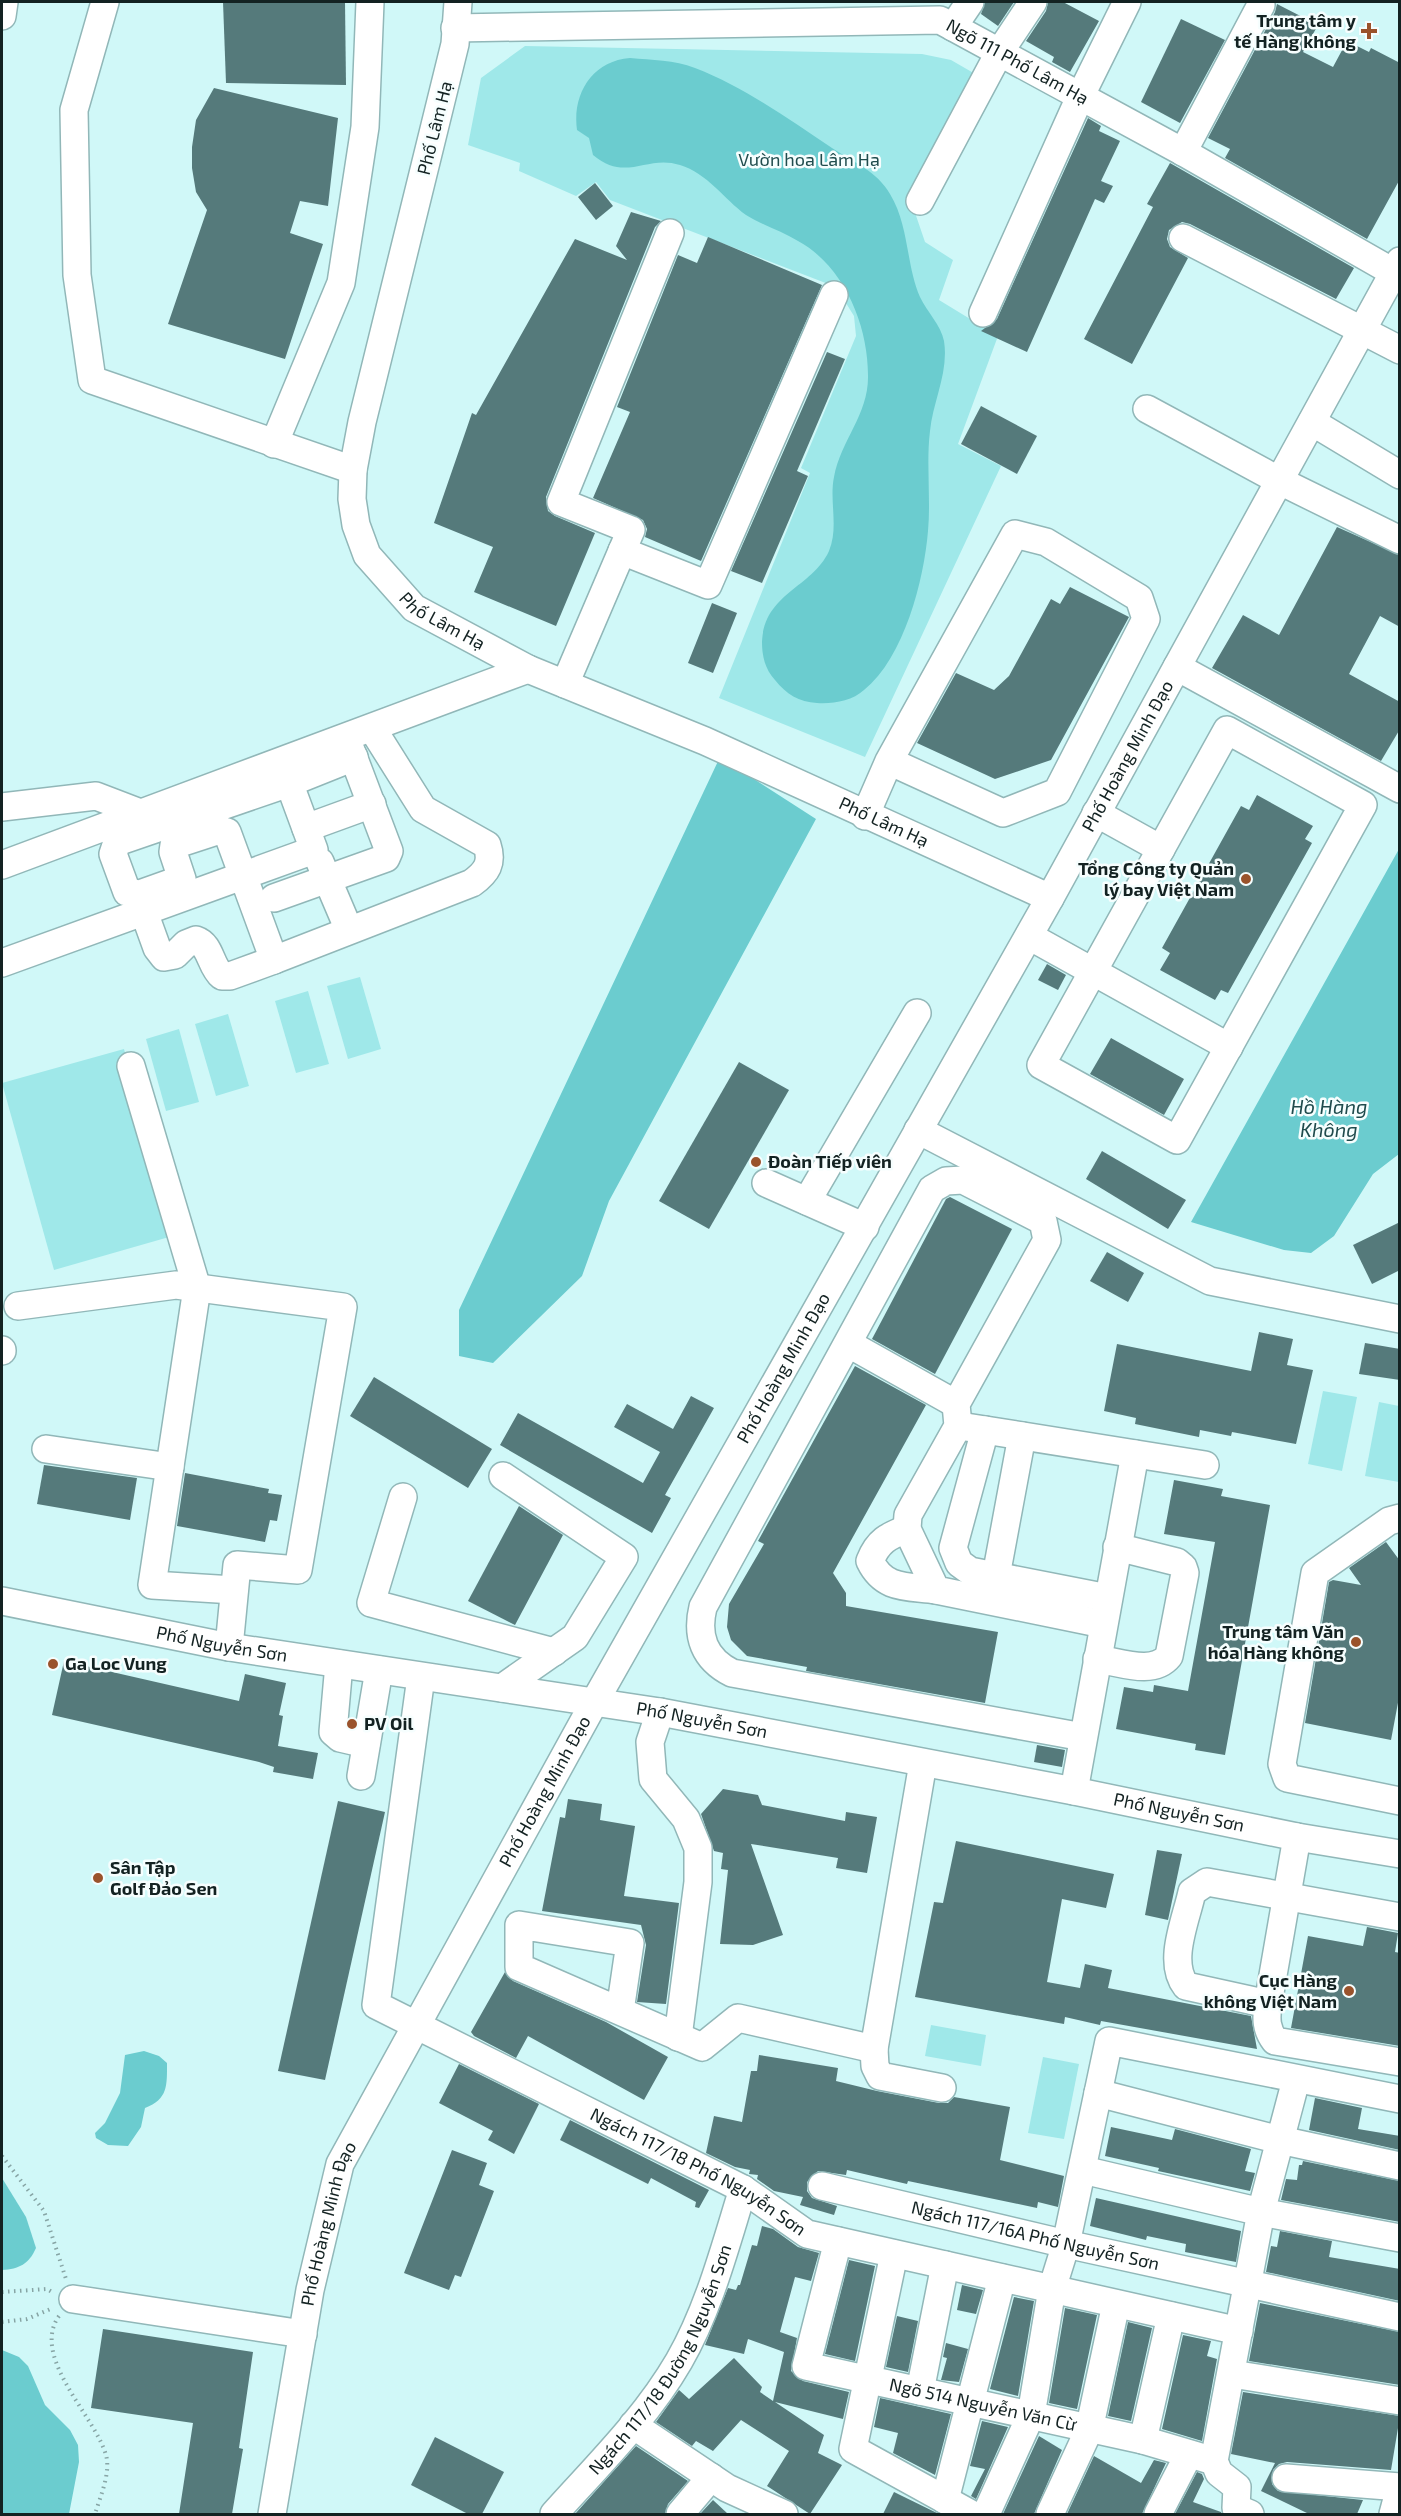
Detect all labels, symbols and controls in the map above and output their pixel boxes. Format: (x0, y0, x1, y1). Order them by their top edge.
place label: Trung tâm y tế Hàng không (1234, 9, 1357, 52)
street label: Ngõ 111 Phố Lâm Hạ (943, 14, 1093, 109)
marker: Trung tâm y tế Hàng không (1360, 22, 1378, 40)
street label: Phố Lâm Hạ (412, 78, 456, 177)
park label: Vườn hoa Lâm Hạ (738, 148, 880, 170)
street label: Phố Lâm Hạ (395, 587, 489, 654)
street label: Phố Hoàng Minh Đạo (1077, 676, 1177, 835)
street label: Phố Lâm Hạ (836, 791, 932, 851)
place label: Tổng Công ty Quản lý bay Việt Nam (1078, 857, 1234, 900)
marker: Tổng Công ty Quản lý bay Việt Nam (1239, 872, 1253, 886)
water label: Hồ Hàng Không (1291, 1094, 1367, 1141)
place label: Đoàn Tiếp viên (768, 1150, 892, 1172)
marker: Đoàn Tiếp viên (749, 1155, 763, 1169)
street label: Phố Hoàng Minh Đạo (731, 1288, 834, 1447)
place label: Trung tâm Văn hóa Hàng không (1208, 1620, 1345, 1663)
street label: Phố Nguyễn Sơn (154, 1621, 289, 1666)
marker: Trung tâm Văn hóa Hàng không (1349, 1635, 1363, 1649)
place label: Ga Loc Vung (65, 1652, 167, 1674)
marker: Ga Loc Vung (46, 1657, 60, 1671)
street label: Phố Nguyễn Sơn (635, 1697, 769, 1742)
street label: Phố Hoàng Minh Đạo (494, 1711, 595, 1871)
place label: PV Oil (364, 1712, 413, 1734)
marker: PV Oil (345, 1717, 359, 1731)
street label: Phố Nguyễn Sơn (1112, 1787, 1246, 1836)
place label: Sân Tập Golf Đảo Sen (110, 1856, 217, 1899)
marker: Sân Tập Golf Đảo Sen (91, 1871, 105, 1885)
place label: Cục Hàng không Việt Nam (1204, 1969, 1338, 2012)
marker: Cục Hàng không Việt Nam (1342, 1984, 1356, 1998)
street label: Ngách 117/18 Phố Nguyễn Sơn (587, 2102, 811, 2240)
street label: Phố Hoàng Minh Đạo (296, 2137, 360, 2307)
street label: Ngách 117/16A Phố Nguyễn Sơn (909, 2196, 1162, 2274)
street label: Ngách 117/18 Đường Nguyễn Sơn (583, 2242, 735, 2479)
street label: Ngõ 514 Nguyễn Văn Cừ (887, 2373, 1080, 2435)

